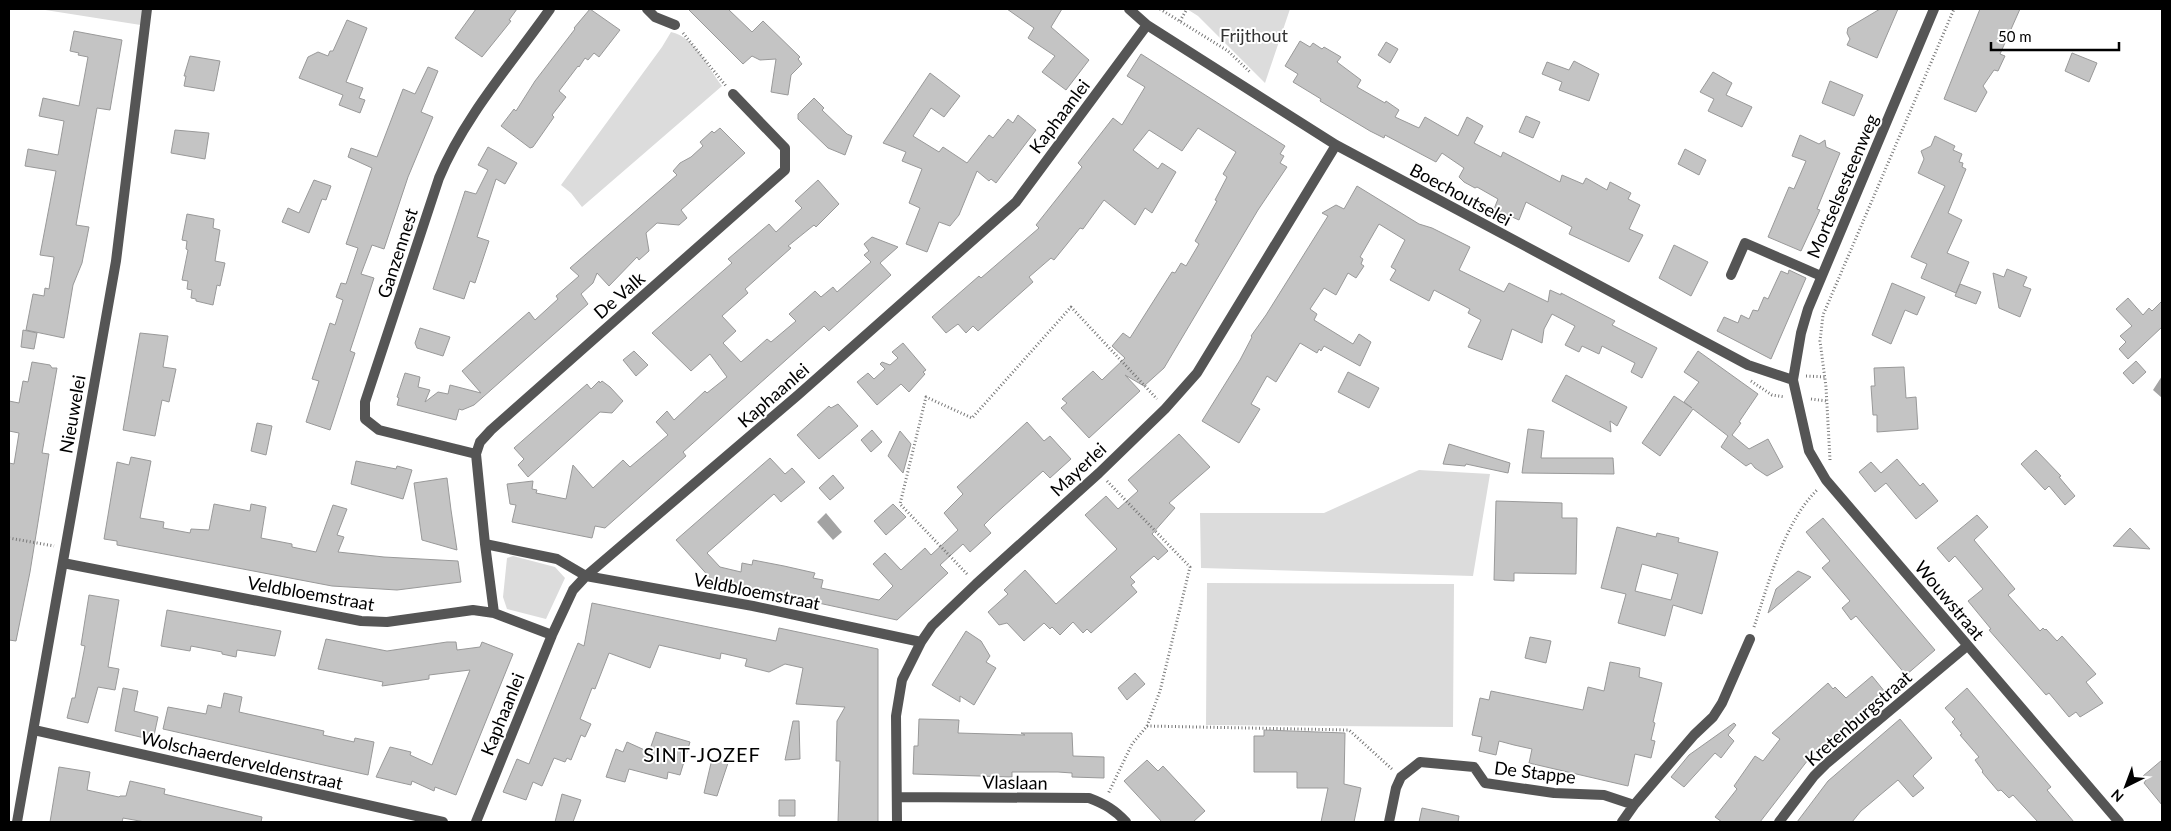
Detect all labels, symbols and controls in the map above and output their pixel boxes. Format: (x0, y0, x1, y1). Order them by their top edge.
scale bar (1991, 20, 2118, 52)
park label: Frijthout (1220, 24, 1288, 46)
text: 50 m (1998, 27, 2032, 45)
street label: Kaphaanlei (1024, 75, 1094, 157)
street label: Mortselsesteenweg (1802, 111, 1882, 261)
street label: Boechoutselei (1406, 158, 1516, 230)
street label: Ganzennest (372, 205, 422, 301)
street label: De Valk (589, 266, 650, 323)
street label: Kaphaanlei (733, 358, 813, 432)
street label: Nieuwelei (54, 373, 90, 455)
street label: Mayerlei (1046, 438, 1110, 500)
street label: Wouwstraat (1910, 556, 1990, 645)
street label: Veldbloemstraat (692, 568, 823, 614)
street label: Veldbloemstraat (246, 571, 377, 615)
street label: Kretenburgstraat (1800, 665, 1916, 770)
street label: Kaphaanlei (476, 670, 528, 758)
street label: Wolschaerderveldenstraat (139, 726, 346, 794)
district label: SINT-JOZEF (643, 742, 761, 766)
street label: De Stappe (1493, 756, 1577, 788)
north arrow (2101, 761, 2151, 811)
street label: Vlaslaan (982, 770, 1048, 794)
text: N (2107, 786, 2127, 806)

